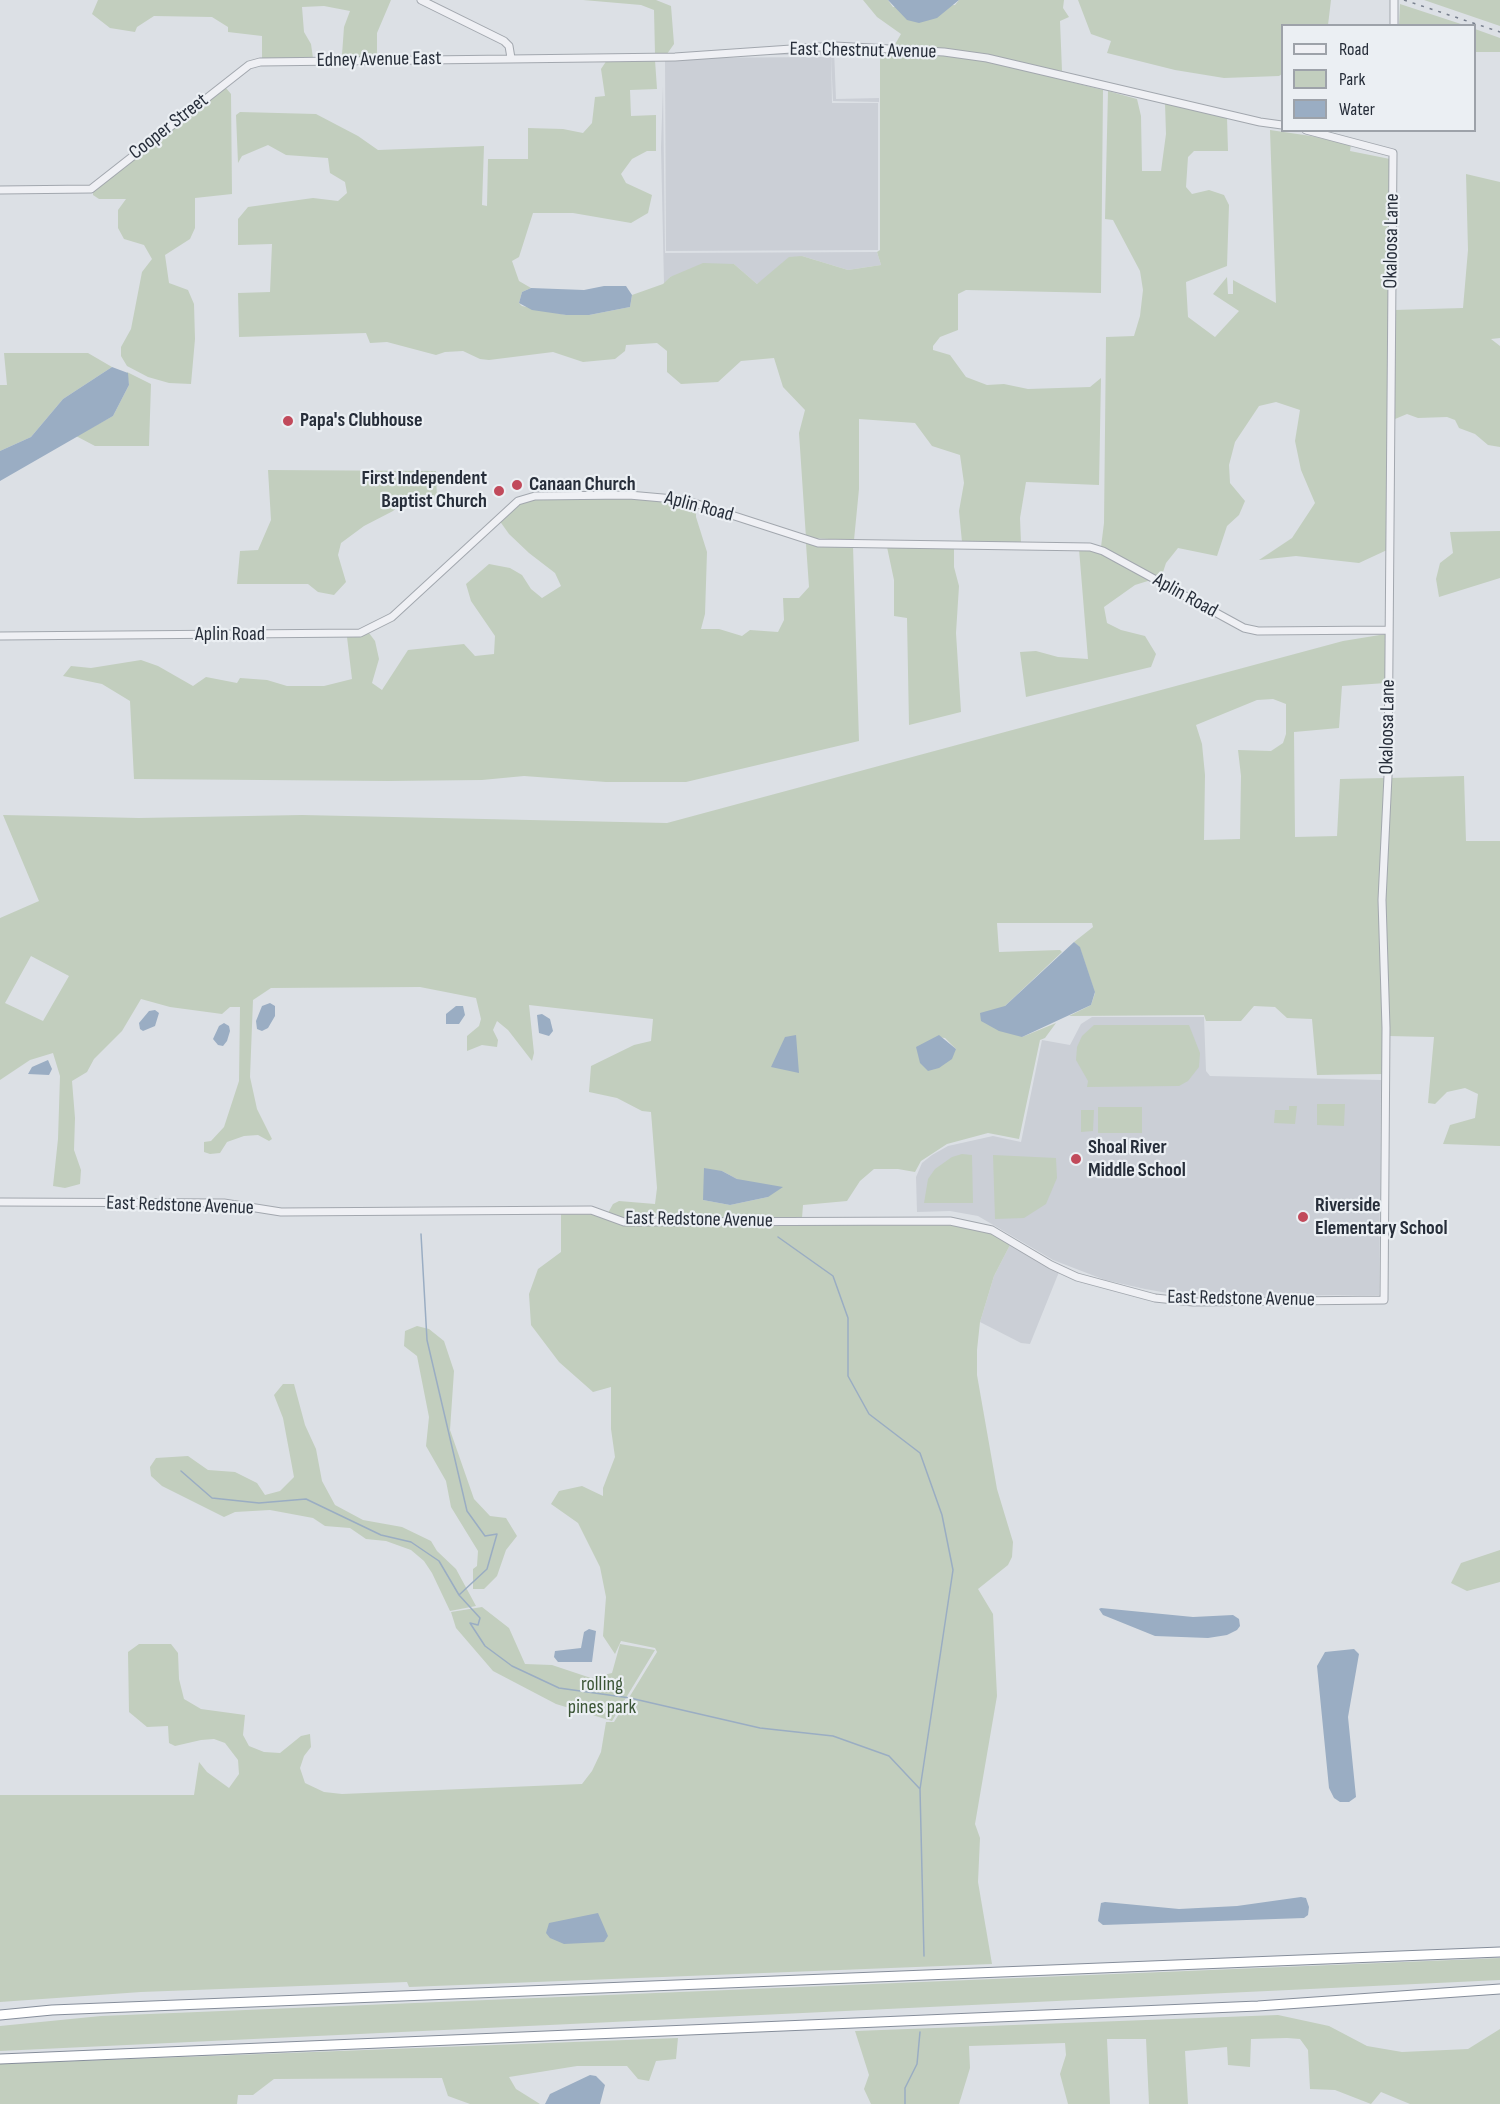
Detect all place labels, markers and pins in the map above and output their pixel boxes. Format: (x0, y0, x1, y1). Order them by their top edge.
place label: Papa's Clubhouse (300, 409, 423, 433)
marker: Papa's Clubhouse (281, 414, 295, 428)
place label: First Independent Baptist Church (362, 467, 487, 514)
place label: Canaan Church (529, 473, 636, 497)
marker: Canaan Church (510, 478, 524, 492)
marker: First Independent Baptist Church (492, 484, 506, 498)
place label: Shoal River Middle School (1088, 1136, 1186, 1183)
marker: Shoal River Middle School (1069, 1152, 1083, 1166)
place label: Riverside Elementary School (1315, 1194, 1448, 1241)
marker: Riverside Elementary School (1296, 1210, 1310, 1224)

